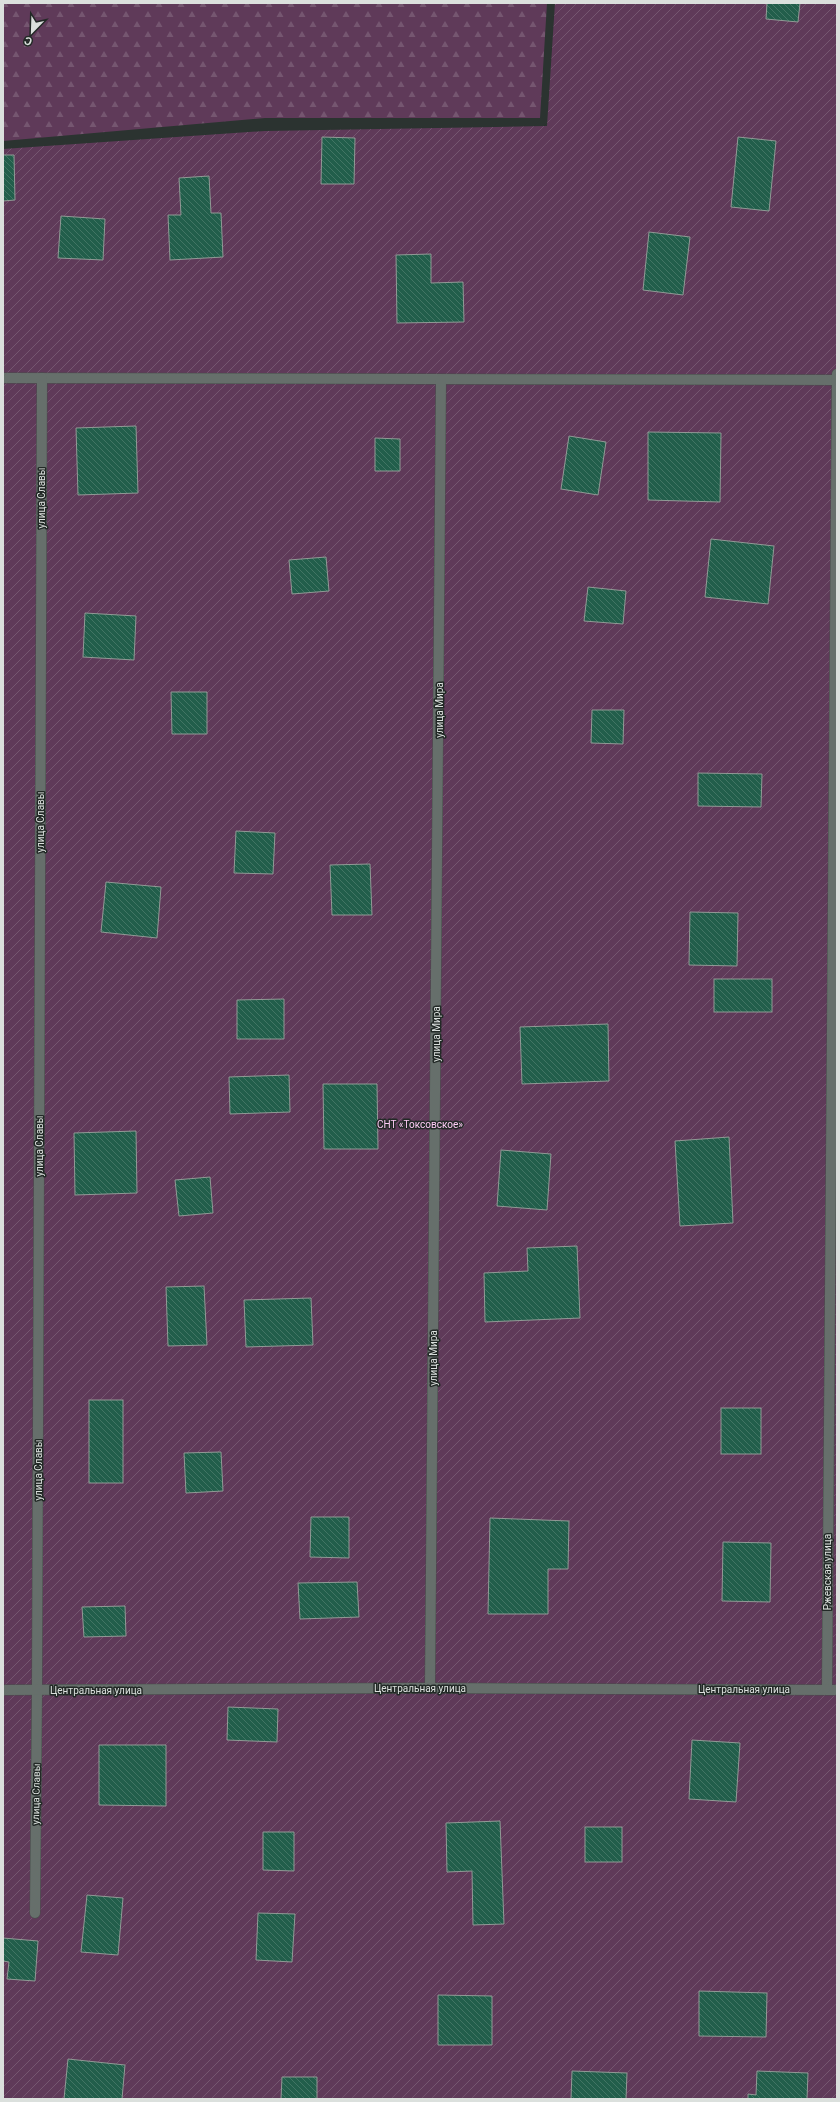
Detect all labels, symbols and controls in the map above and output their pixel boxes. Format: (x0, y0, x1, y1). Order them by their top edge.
north arrow (12, 12, 52, 52)
text: С (22, 33, 34, 48)
street label: улица Славы (36, 467, 47, 529)
street label: улица Мира (434, 682, 445, 738)
street label: улица Славы (35, 791, 46, 853)
street label: улица Мира (431, 1006, 442, 1062)
street label: улица Славы (34, 1115, 45, 1177)
park label: СНТ «Токсовское» (377, 1119, 463, 1130)
street label: улица Мира (428, 1330, 439, 1386)
street label: улица Славы (33, 1439, 44, 1501)
street label: Ржевская улица (822, 1534, 833, 1610)
street label: Центральная улица (374, 1683, 466, 1694)
street label: Центральная улица (698, 1684, 790, 1695)
street label: Центральная улица (50, 1685, 142, 1696)
street label: улица Славы (30, 1763, 42, 1825)

